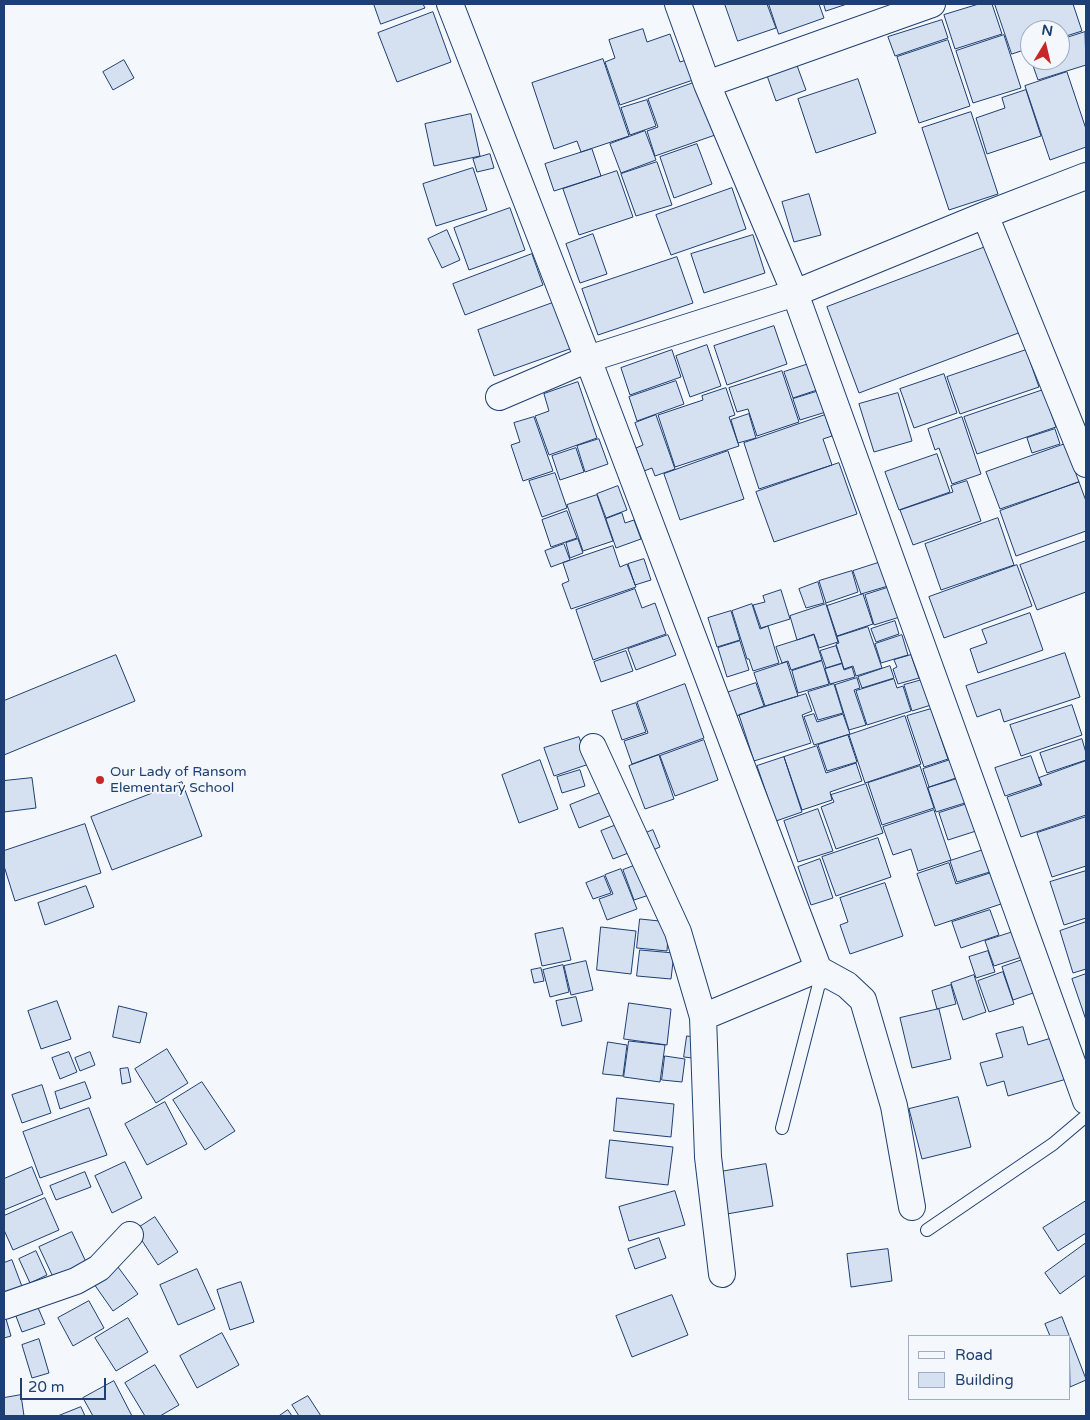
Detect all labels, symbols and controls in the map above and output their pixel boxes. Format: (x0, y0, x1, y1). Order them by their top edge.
north arrow (1020, 20, 1070, 70)
text: N (1040, 21, 1054, 40)
place label: Our Lady of Ransom Elementary School (110, 764, 247, 796)
marker: Our Lady of Ransom Elementary School (94, 774, 106, 786)
legend (908, 1335, 1070, 1400)
text: Road (955, 1346, 993, 1364)
scale bar (22, 1368, 109, 1400)
text: Building (955, 1371, 1014, 1389)
text: 20 m (28, 1378, 65, 1396)

